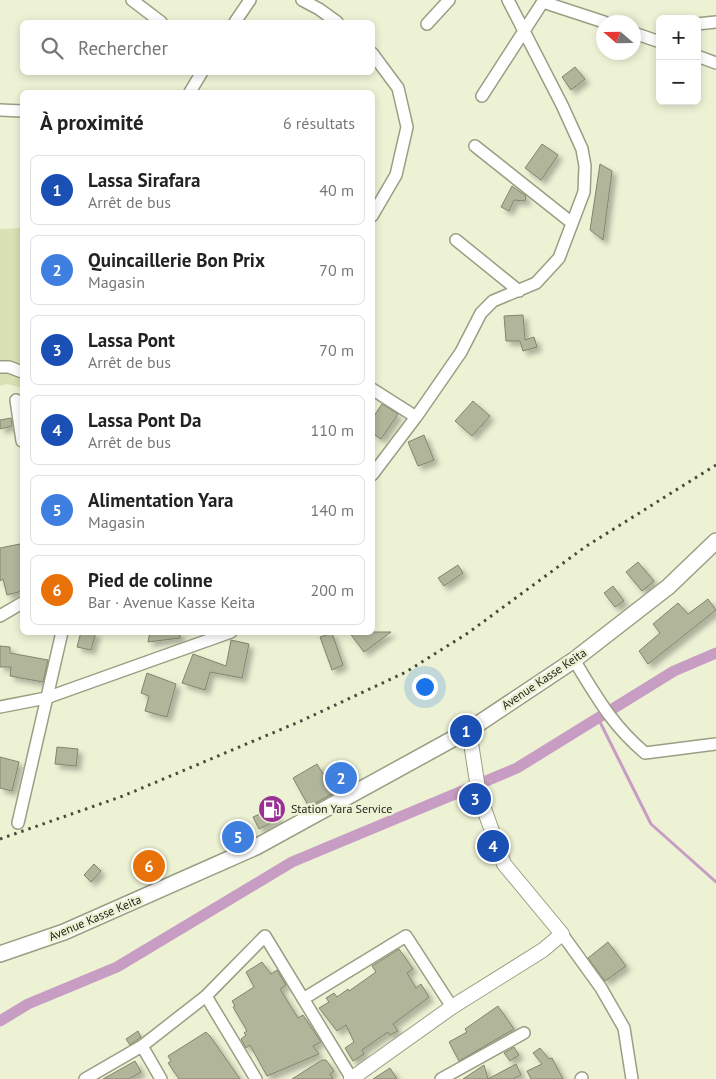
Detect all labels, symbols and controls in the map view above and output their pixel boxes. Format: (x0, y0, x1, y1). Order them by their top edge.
north arrow (596, 15, 641, 60)
map controls (656, 15, 701, 105)
button: + (656, 15, 701, 60)
search box (20, 20, 375, 75)
icon: search (38, 34, 66, 62)
text: Rechercher (78, 36, 168, 60)
button: − (656, 60, 701, 105)
text: À proximité (40, 109, 144, 136)
text: 6 résultats (283, 113, 355, 133)
text: Lassa Sirafara (88, 168, 200, 192)
text: 1 (52, 180, 62, 200)
text: 40 m (319, 180, 354, 200)
text: Arrêt de bus (88, 192, 171, 212)
text: Quincaillerie Bon Prix (88, 248, 265, 272)
text: 2 (52, 260, 62, 280)
text: 70 m (319, 260, 354, 280)
text: Magasin (88, 272, 145, 292)
text: Lassa Pont (88, 328, 175, 352)
text: 3 (52, 340, 62, 360)
text: 70 m (319, 340, 354, 360)
text: Arrêt de bus (88, 352, 171, 372)
text: Lassa Pont Da (88, 408, 201, 432)
text: 4 (52, 420, 62, 440)
text: 110 m (311, 420, 354, 440)
text: Arrêt de bus (88, 432, 171, 452)
text: Alimentation Yara (88, 488, 233, 512)
text: 5 (52, 500, 62, 520)
text: 140 m (311, 500, 354, 520)
text: Magasin (88, 512, 145, 532)
text: Pied de colinne (88, 568, 213, 592)
text: 6 (52, 580, 62, 600)
text: 200 m (311, 580, 354, 600)
text: Bar · Avenue Kasse Keita (88, 592, 255, 612)
street label: Avenue Kasse Keita (498, 645, 589, 713)
your location (412, 674, 438, 700)
pin: 1 (450, 712, 482, 750)
pin: 2 (325, 759, 357, 797)
pin: 3 (459, 780, 491, 818)
fuel station icon: Station Yara Service (257, 794, 287, 824)
place label: Station Yara Service (291, 801, 392, 816)
pin: 5 (222, 818, 254, 856)
pin: 4 (477, 827, 509, 865)
pin: 6 (133, 847, 165, 885)
street label: Avenue Kasse Keita (46, 891, 143, 944)

